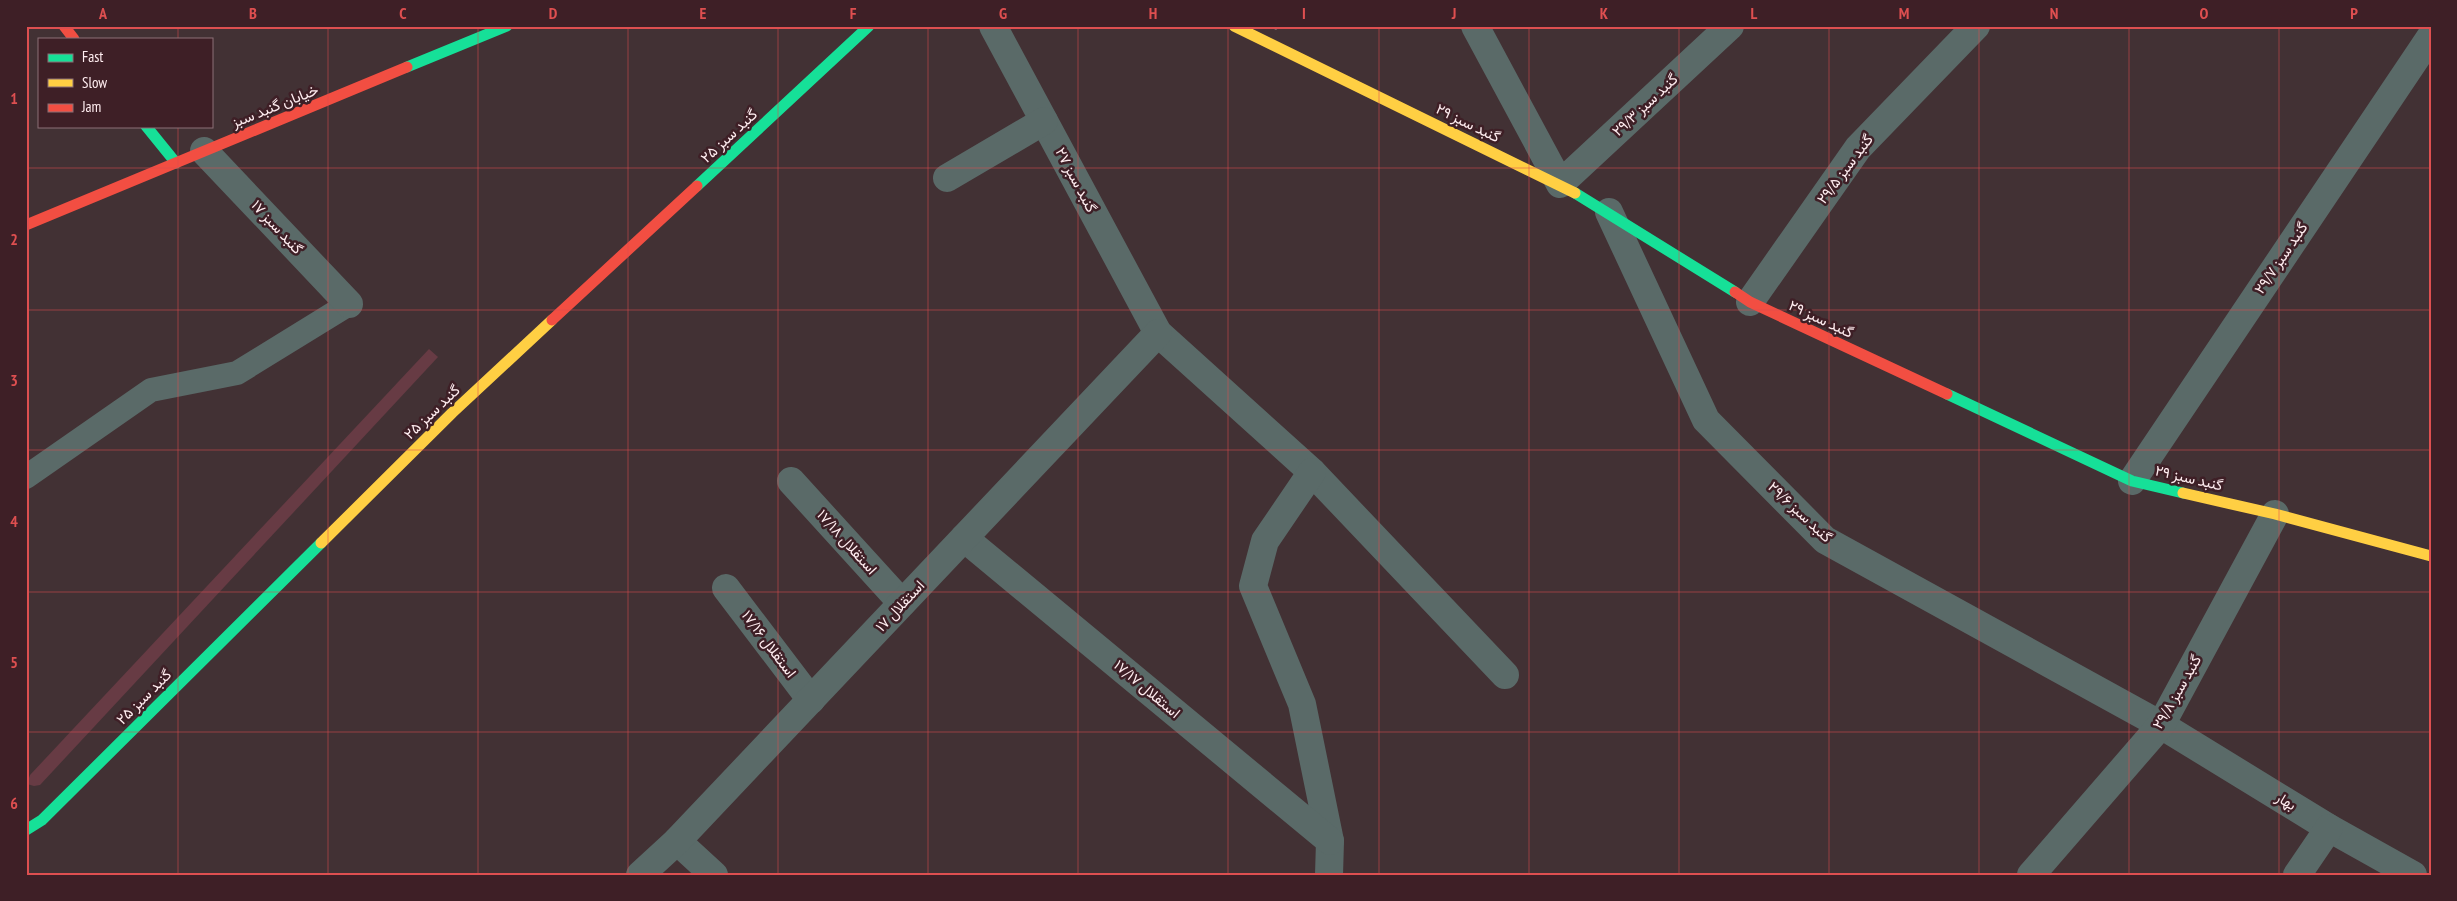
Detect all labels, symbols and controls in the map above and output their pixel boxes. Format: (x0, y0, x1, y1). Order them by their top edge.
text: A (98, 3, 108, 23)
text: B (249, 3, 257, 23)
text: C (399, 3, 407, 23)
text: D (549, 3, 558, 23)
text: E (700, 3, 707, 23)
text: F (850, 3, 857, 23)
text: G (999, 3, 1007, 23)
text: H (1149, 3, 1157, 23)
text: I (1302, 3, 1306, 23)
text: J (1451, 3, 1456, 23)
text: K (1600, 3, 1609, 23)
text: L (1751, 3, 1758, 23)
text: M (1899, 3, 1909, 23)
text: N (2050, 3, 2058, 23)
text: O (2200, 3, 2209, 23)
text: P (2350, 3, 2358, 23)
legend (38, 38, 212, 128)
text: Fast (82, 47, 103, 66)
street label: گنبد سبز ۲۹/۳ (1608, 69, 1682, 140)
text: Slow (82, 73, 107, 92)
street label: خیابان گنبد سبز (228, 79, 321, 132)
text: 1 (10, 88, 18, 108)
text: Jam (81, 97, 101, 116)
street label: گنبد سبز ۲۹ (1433, 99, 1504, 146)
street label: گنبد سبز ۲۵ (696, 104, 761, 167)
street label: گنبد سبز ۲۹/۵ (1812, 130, 1877, 207)
street label: گنبد سبز ۲۷ (1051, 144, 1102, 216)
street label: گنبد سبز ۱۷ (247, 196, 307, 258)
street label: گنبد سبز ۲۹/۷ (2250, 218, 2312, 297)
text: 2 (10, 229, 18, 249)
street label: گنبد سبز ۲۹ (1786, 295, 1857, 342)
text: 3 (10, 370, 18, 390)
street label: گنبد سبز ۲۵ (400, 380, 464, 443)
street label: گنبد سبز ۲۹ (2153, 460, 2225, 495)
street label: گنبد سبز ۲۹/۶ (1764, 477, 1837, 546)
street label: استقلال ۱۷/۱۸ (813, 505, 882, 578)
text: 4 (10, 511, 18, 531)
street label: استقلال ۱۷ (871, 576, 928, 635)
street label: استقلال ۱۷/۱۶ (738, 606, 801, 681)
street label: گنبد سبز ۲۹/۸ (2148, 651, 2206, 732)
text: 5 (10, 652, 18, 672)
street label: استقلال ۱۷/۱۷ (1110, 655, 1184, 722)
street label: گنبد سبز ۲۵ (112, 665, 176, 728)
street label: بهار (2272, 787, 2300, 814)
text: 6 (10, 793, 18, 813)

